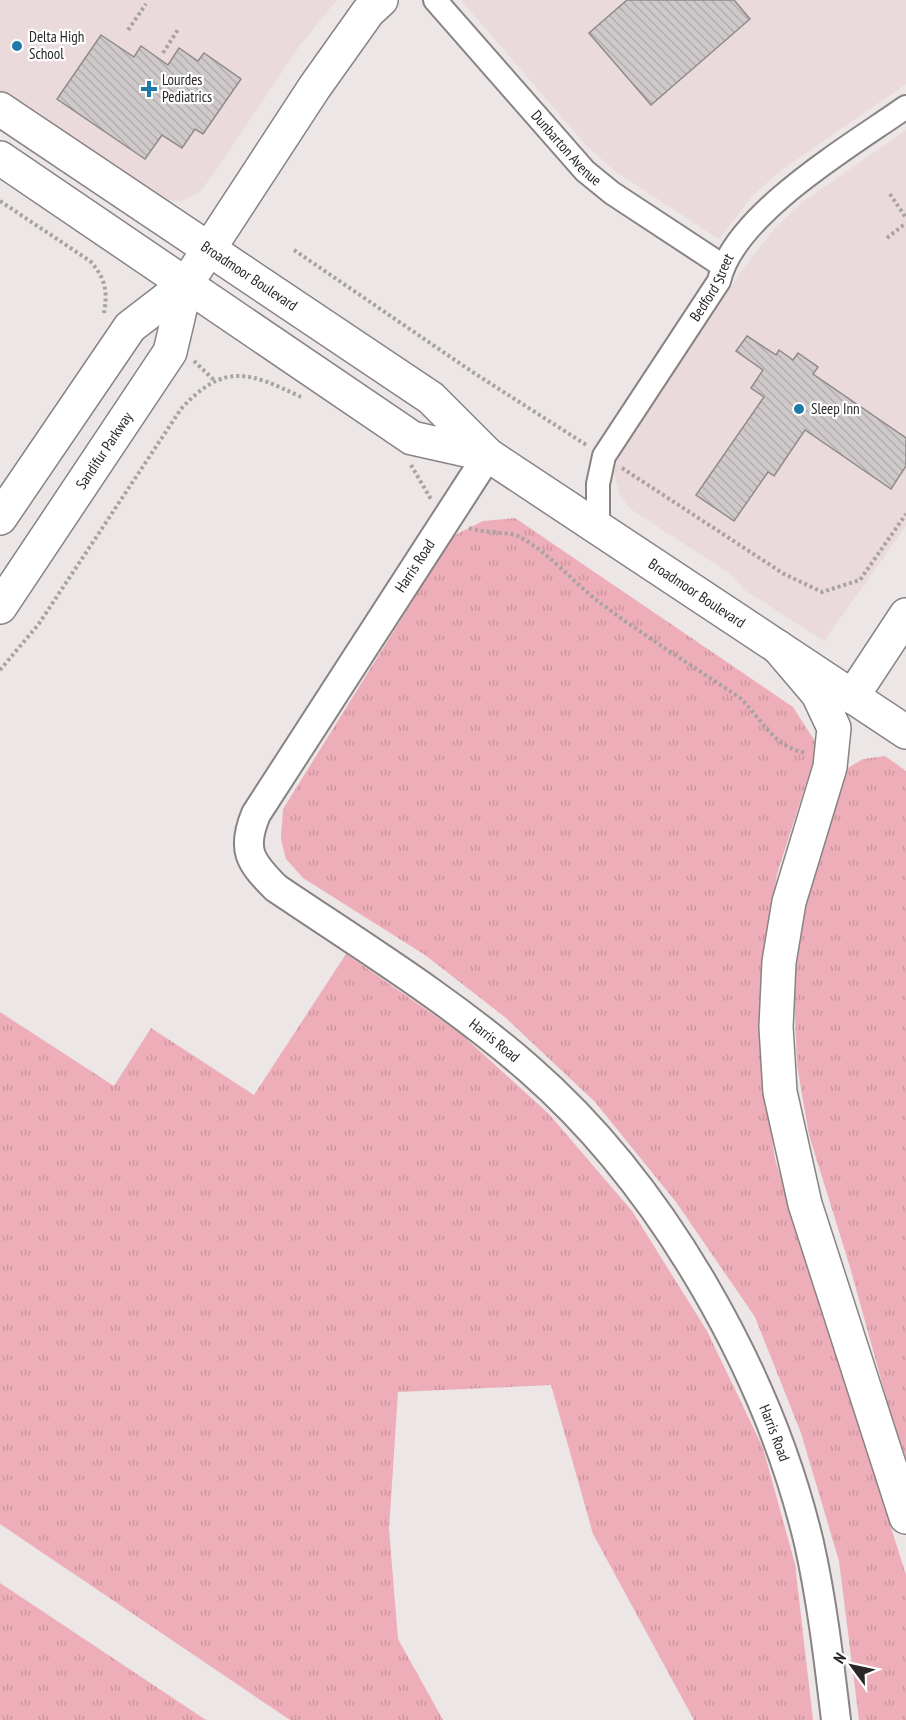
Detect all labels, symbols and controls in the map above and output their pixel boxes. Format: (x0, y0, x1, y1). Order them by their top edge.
place label: Delta High School (29, 27, 84, 63)
marker: Delta High School (10, 39, 24, 53)
place label: Lourdes Pediatrics (162, 70, 212, 106)
marker: Lourdes Pediatrics (140, 80, 158, 98)
street label: Dunbarton Avenue (527, 106, 606, 190)
street label: Broadmoor Boulevard (198, 237, 301, 315)
street label: Bedford Street (685, 250, 738, 325)
place label: Sleep Inn (811, 399, 860, 418)
marker: Sleep Inn (792, 402, 806, 416)
street label: Sandifur Parkway (71, 408, 137, 493)
street label: Harris Road (390, 536, 439, 596)
street label: Broadmoor Boulevard (645, 554, 749, 632)
street label: Harris Road (466, 1014, 524, 1066)
street label: Harris Road (755, 1401, 794, 1464)
north arrow (822, 1636, 882, 1696)
text: N (829, 1649, 850, 1667)

